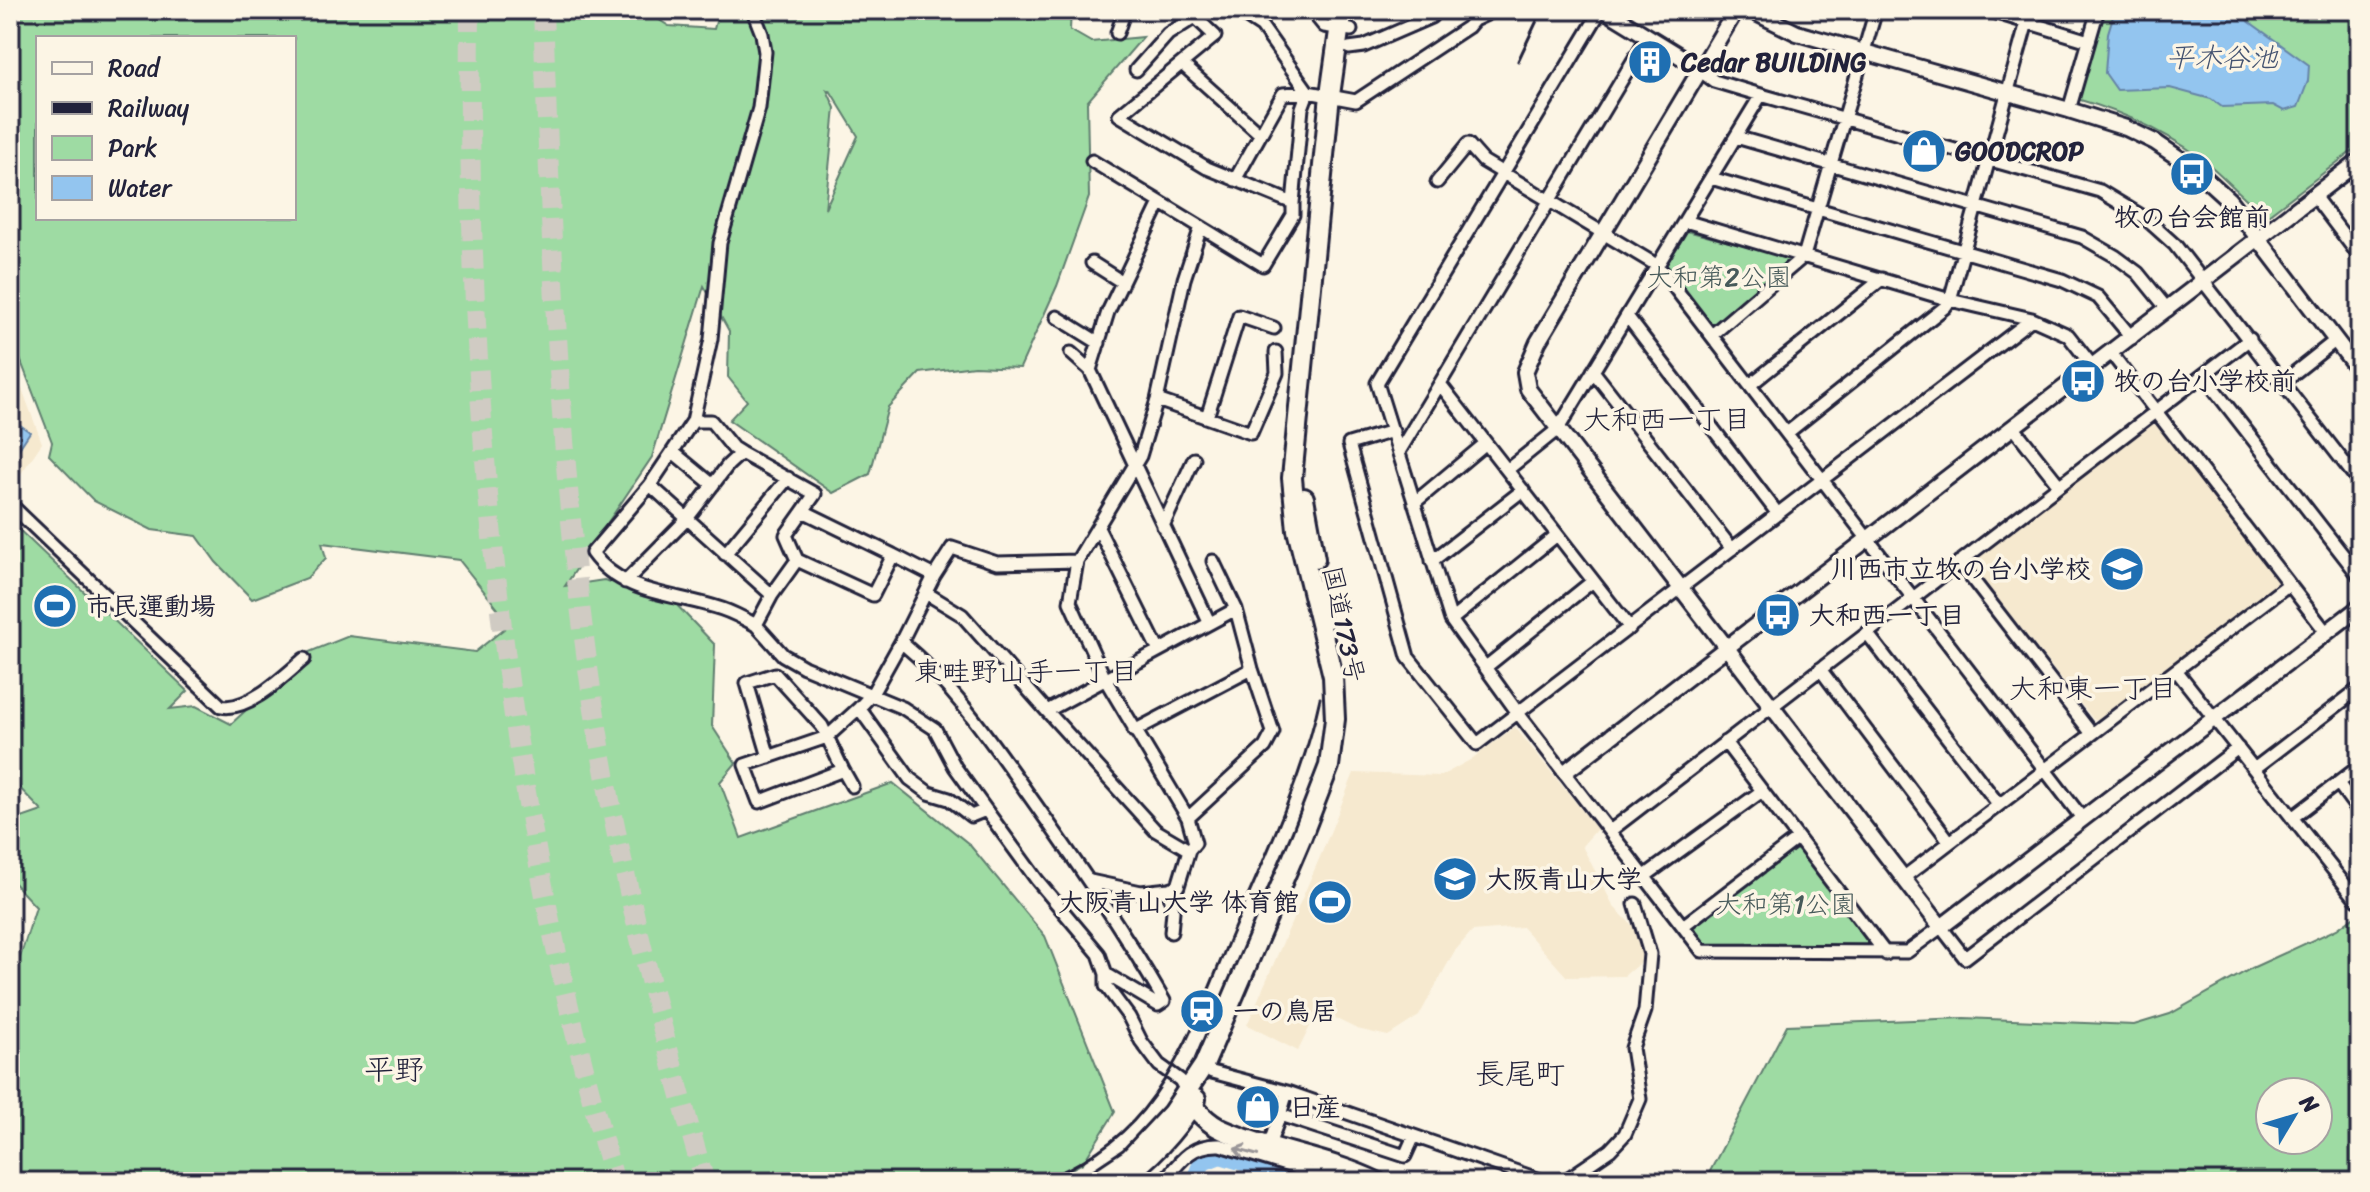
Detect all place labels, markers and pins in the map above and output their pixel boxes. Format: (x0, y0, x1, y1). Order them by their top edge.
building icon: Cedar BUILDING (1626, 38, 1674, 86)
place label: Cedar BUILDING (1680, 39, 1867, 85)
shop icon: GOODCROP (1900, 127, 1948, 175)
place label: GOODCROP (1955, 128, 2085, 174)
bus stop icon: 牧の台会館前 (2168, 150, 2216, 198)
place label: 牧の台会館前 (2114, 194, 2270, 240)
bus stop icon: 牧の台小学校前 (2059, 357, 2107, 405)
place label: 牧の台小学校前 (2114, 358, 2296, 404)
school or university icon: 川西市立牧の台小学校 (2098, 545, 2146, 593)
place label: 川西市立牧の台小学校 (1831, 546, 2091, 592)
sports icon: 市民運動場 (31, 582, 79, 630)
place label: 市民運動場 (86, 583, 216, 629)
bus stop icon: 大和西一丁目 (1754, 591, 1802, 639)
place label: 大和西一丁目 (1809, 592, 1965, 638)
school or university icon: 大阪青山大学 (1431, 855, 1479, 903)
place label: 大阪青山大学 (1486, 856, 1642, 902)
sports icon: 大阪青山大学 体育館 (1306, 878, 1354, 926)
place label: 大阪青山大学 体育館 (1058, 879, 1299, 925)
station icon: 一の鳥居 (1178, 987, 1226, 1035)
place label: 一の鳥居 (1233, 988, 1337, 1034)
shop icon: 日産 (1234, 1083, 1282, 1131)
place label: 日産 (1289, 1084, 1341, 1130)

